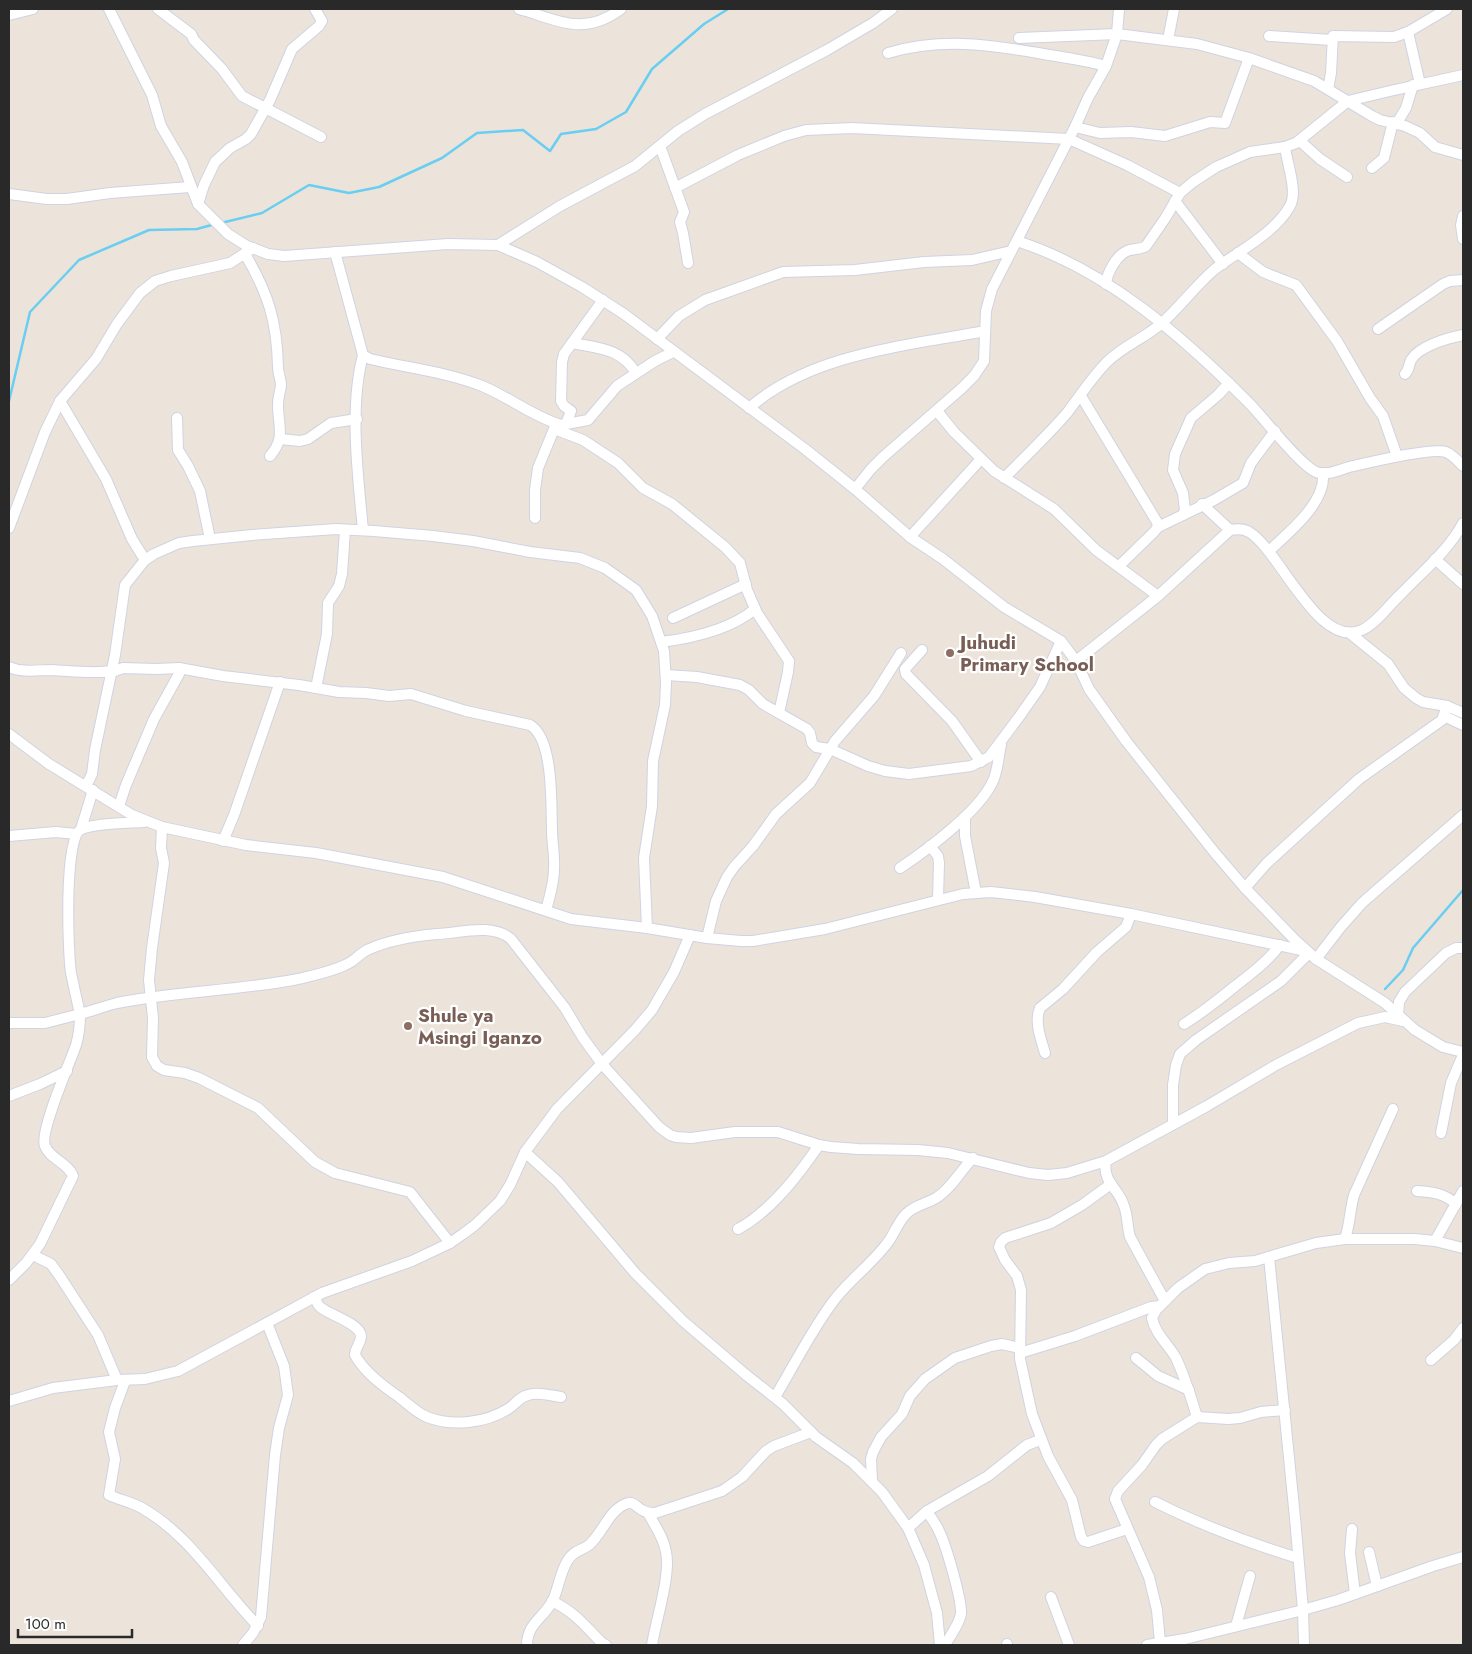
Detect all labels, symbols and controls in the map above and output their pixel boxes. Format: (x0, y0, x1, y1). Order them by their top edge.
place label: Juhudi Primary School (956, 629, 1094, 678)
marker: Juhudi Primary School (944, 647, 956, 659)
place label: Shule ya Msingi Iganzo (418, 1002, 542, 1051)
marker: Shule ya Msingi Iganzo (402, 1020, 414, 1032)
scale bar (18, 1606, 131, 1638)
text: 100 m (25, 1613, 66, 1635)

